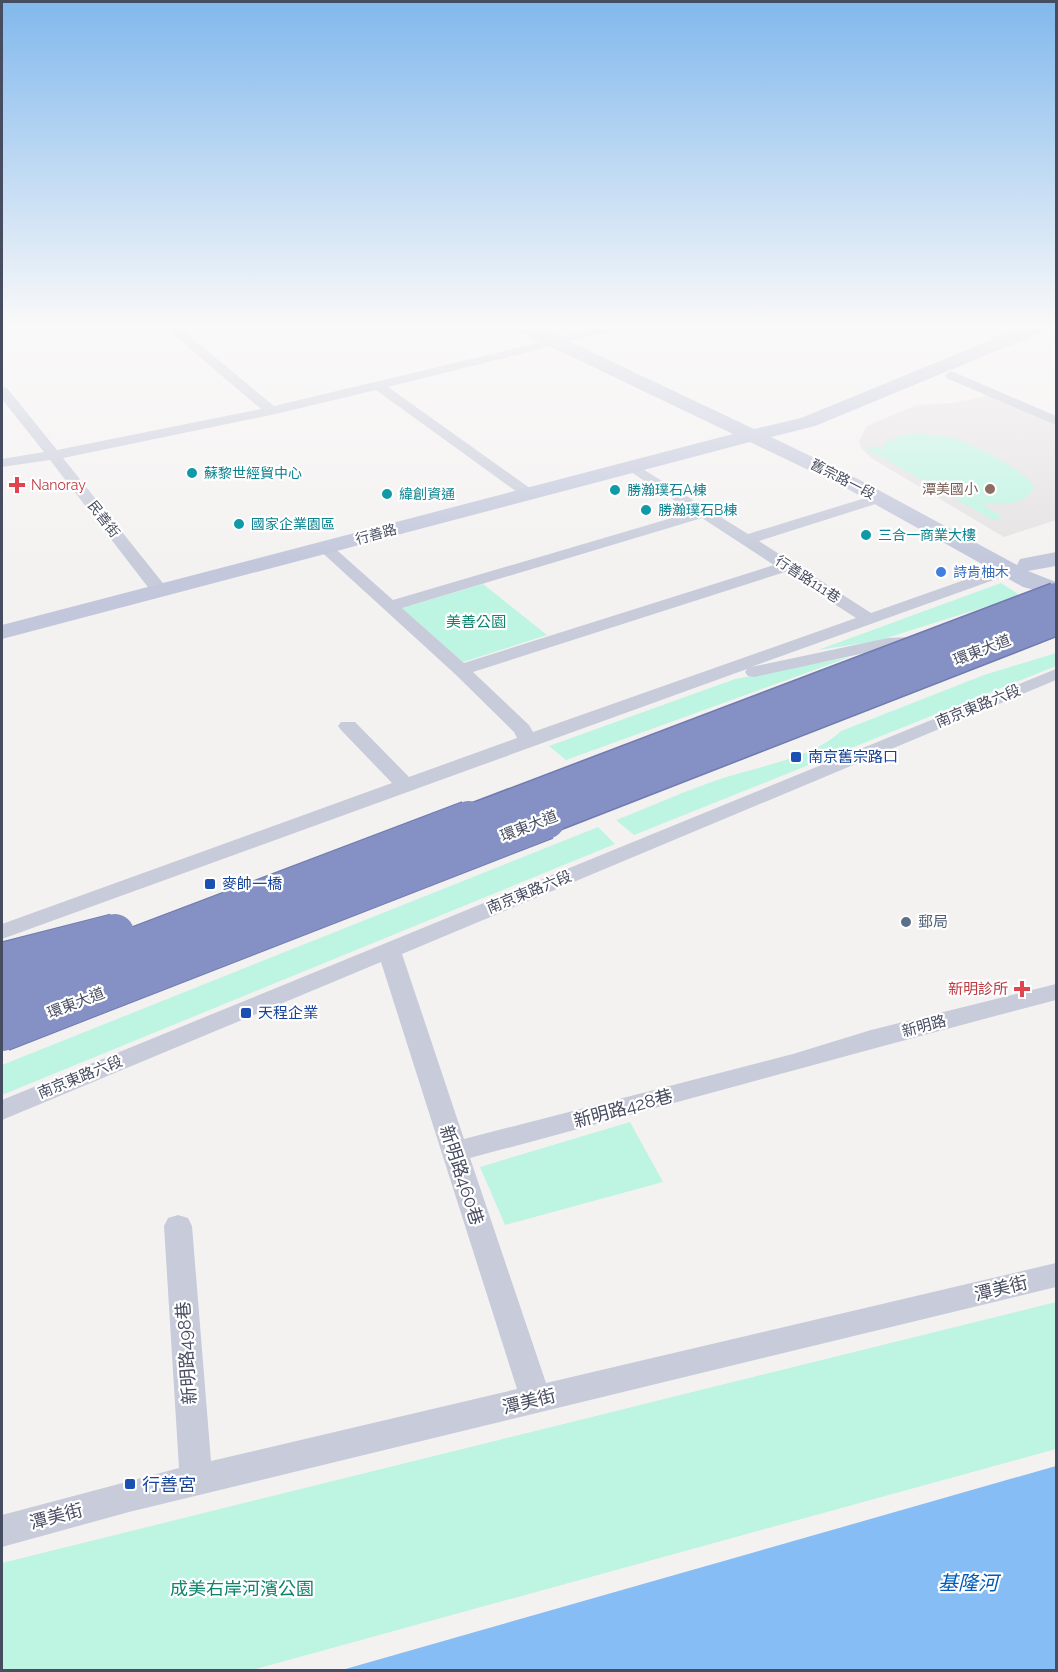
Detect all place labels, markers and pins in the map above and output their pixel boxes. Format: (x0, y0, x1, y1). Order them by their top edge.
place label: 蘇黎世經貿中心 (204, 465, 302, 481)
marker: 蘇黎世經貿中心 (185, 466, 199, 480)
marker: Nanoray (8, 476, 26, 494)
place label: Nanoray (31, 477, 86, 493)
place label: 潭美國小 (922, 481, 978, 497)
place label: 勝瀚璞石A棟 (627, 482, 706, 498)
marker: 潭美國小 (983, 482, 997, 496)
marker: 勝瀚璞石A棟 (608, 483, 622, 497)
place label: 緯創資通 (399, 486, 455, 502)
marker: 緯創資通 (380, 487, 394, 501)
place label: 勝瀚璞石B棟 (658, 502, 737, 518)
marker: 勝瀚璞石B棟 (639, 503, 653, 517)
place label: 國家企業園區 (251, 516, 335, 532)
marker: 國家企業園區 (232, 517, 246, 531)
place label: 三合一商業大樓 (878, 527, 976, 543)
marker: 三合一商業大樓 (859, 528, 873, 542)
place label: 詩肯柚木 (953, 564, 1009, 580)
marker: 詩肯柚木 (934, 565, 948, 579)
place label: 南京舊宗路口 (808, 748, 898, 766)
marker: 南京舊宗路口 (789, 750, 803, 764)
place label: 麥帥一橋 (222, 875, 282, 893)
marker: 麥帥一橋 (203, 877, 217, 891)
place label: 郵局 (918, 913, 948, 931)
marker: 郵局 (899, 915, 913, 929)
place label: 新明診所 (948, 980, 1008, 998)
marker: 新明診所 (1013, 980, 1031, 998)
place label: 天程企業 (258, 1004, 318, 1022)
marker: 天程企業 (239, 1006, 253, 1020)
place label: 行善宮 (142, 1474, 196, 1495)
marker: 行善宮 (123, 1477, 137, 1491)

